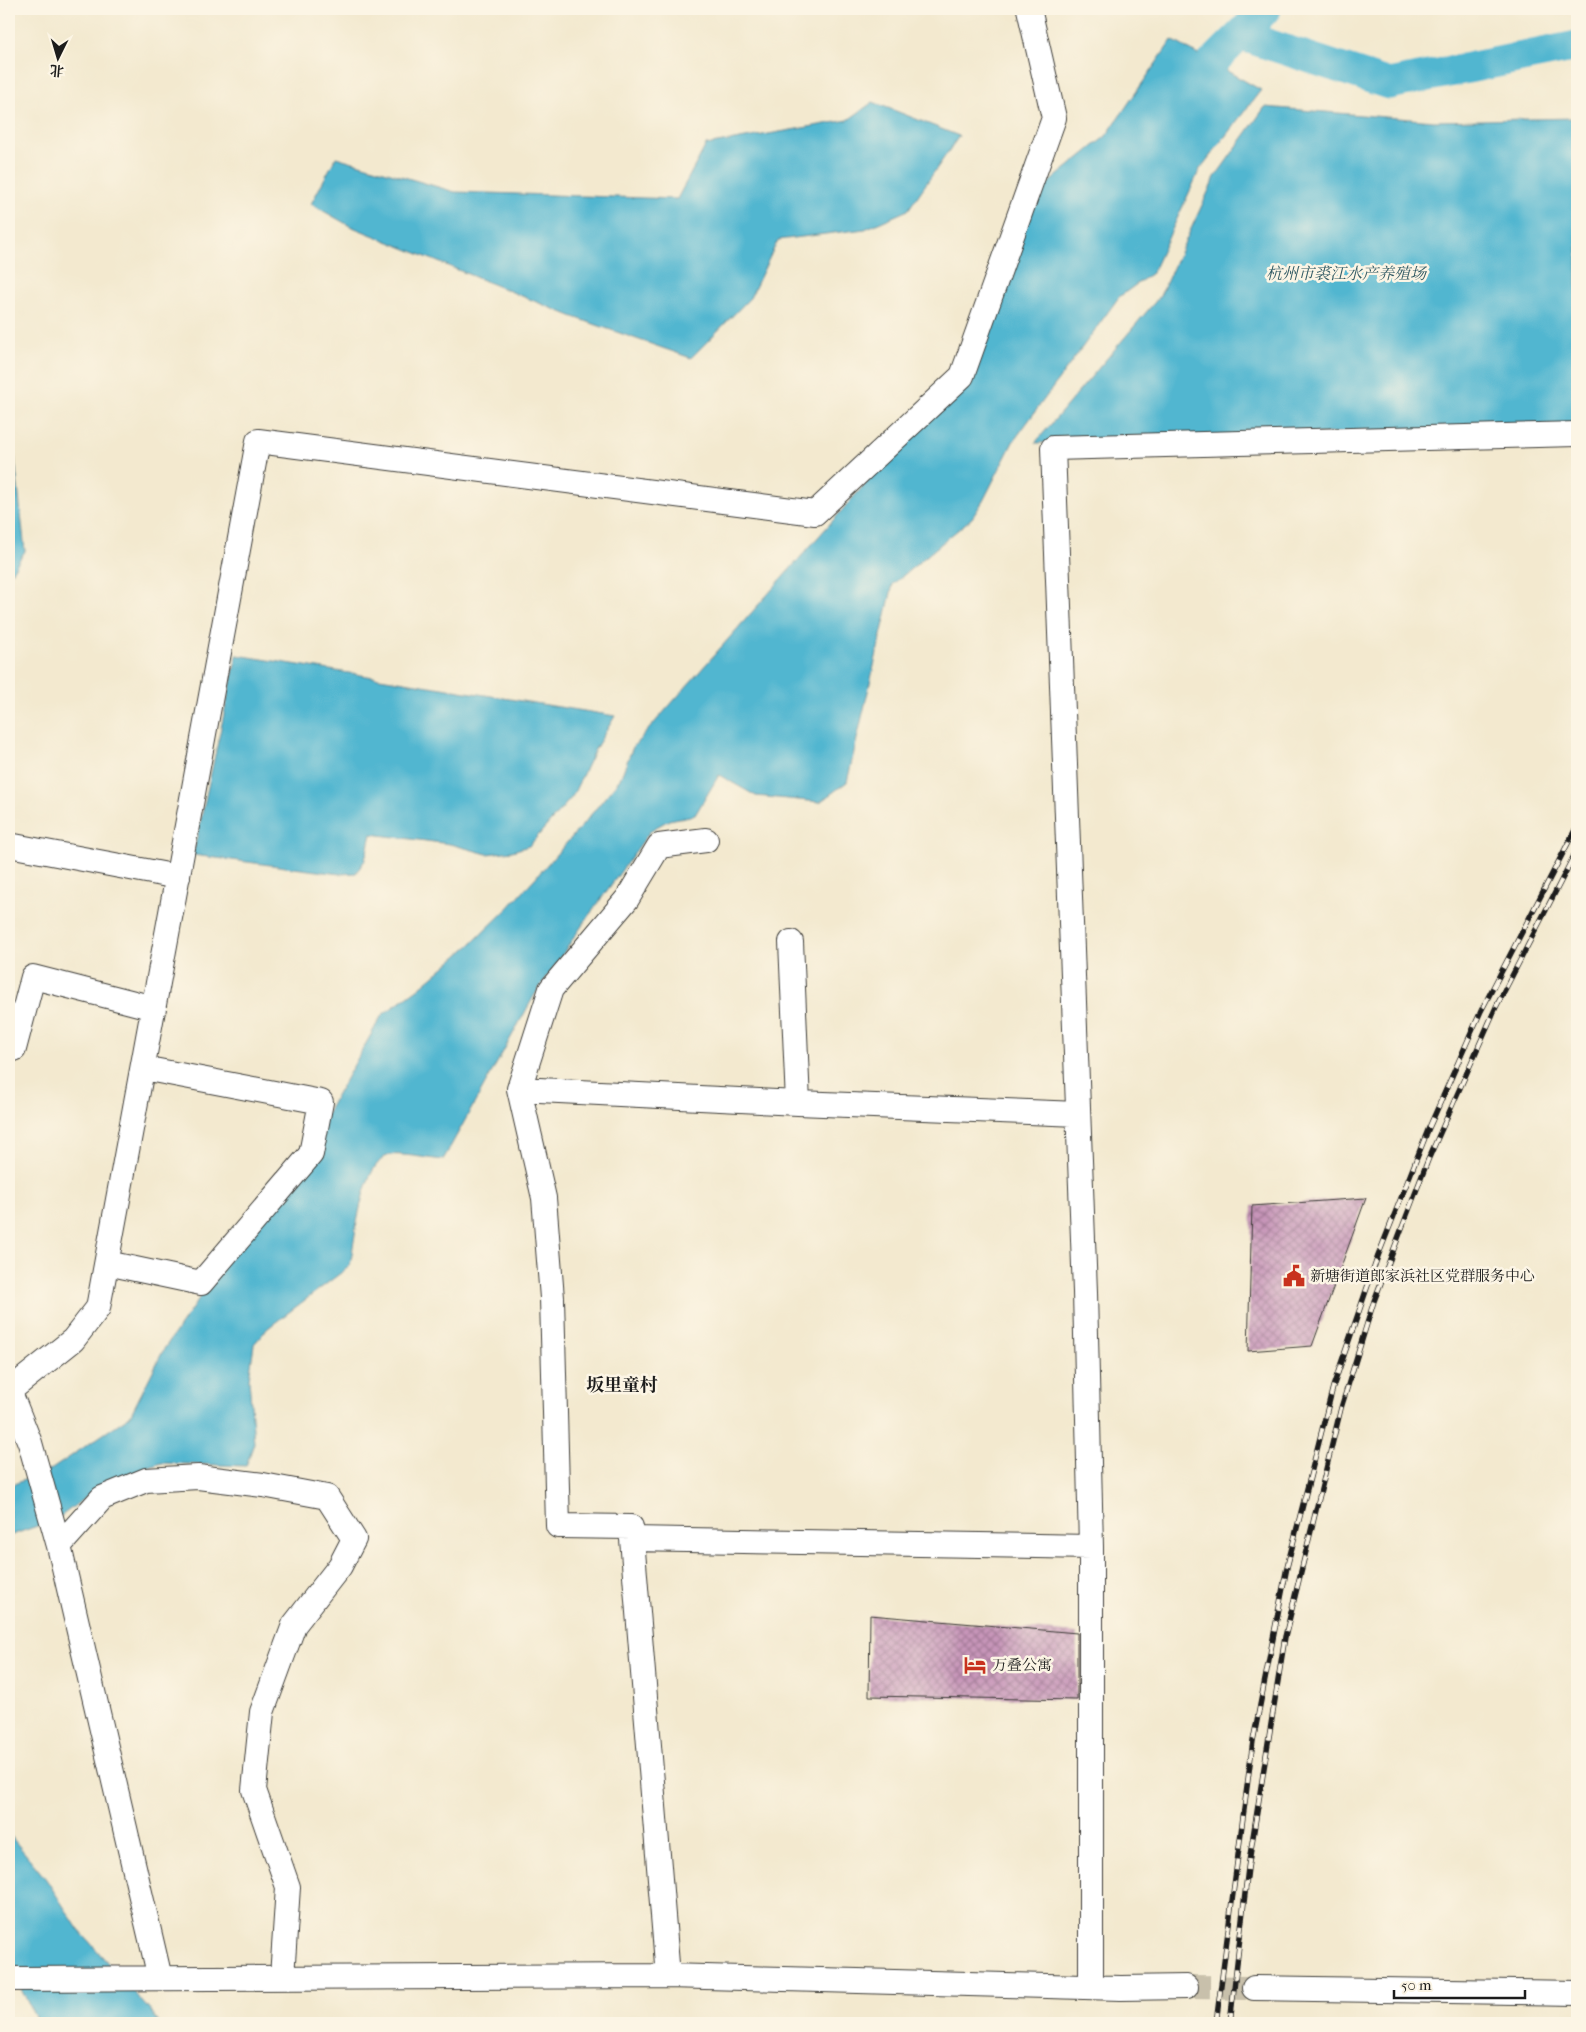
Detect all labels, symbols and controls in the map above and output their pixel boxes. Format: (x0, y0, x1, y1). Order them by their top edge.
north arrow (32, 32, 82, 82)
text: 北 (49, 61, 65, 80)
water label: 杭州市裘江水产养殖场 (1266, 264, 1428, 283)
public building icon: 新塘街道郎家浜社区党群服务中心 (1281, 1263, 1307, 1289)
place label: 新塘街道郎家浜社区党群服务中心 (1310, 1267, 1535, 1285)
district label: 坂里童村 (586, 1375, 658, 1396)
hotel icon: 万叠公寓 (962, 1652, 988, 1678)
place label: 万叠公寓 (992, 1656, 1052, 1674)
scale bar (1394, 1967, 1525, 1999)
text: 50 m (1401, 1976, 1432, 1994)

